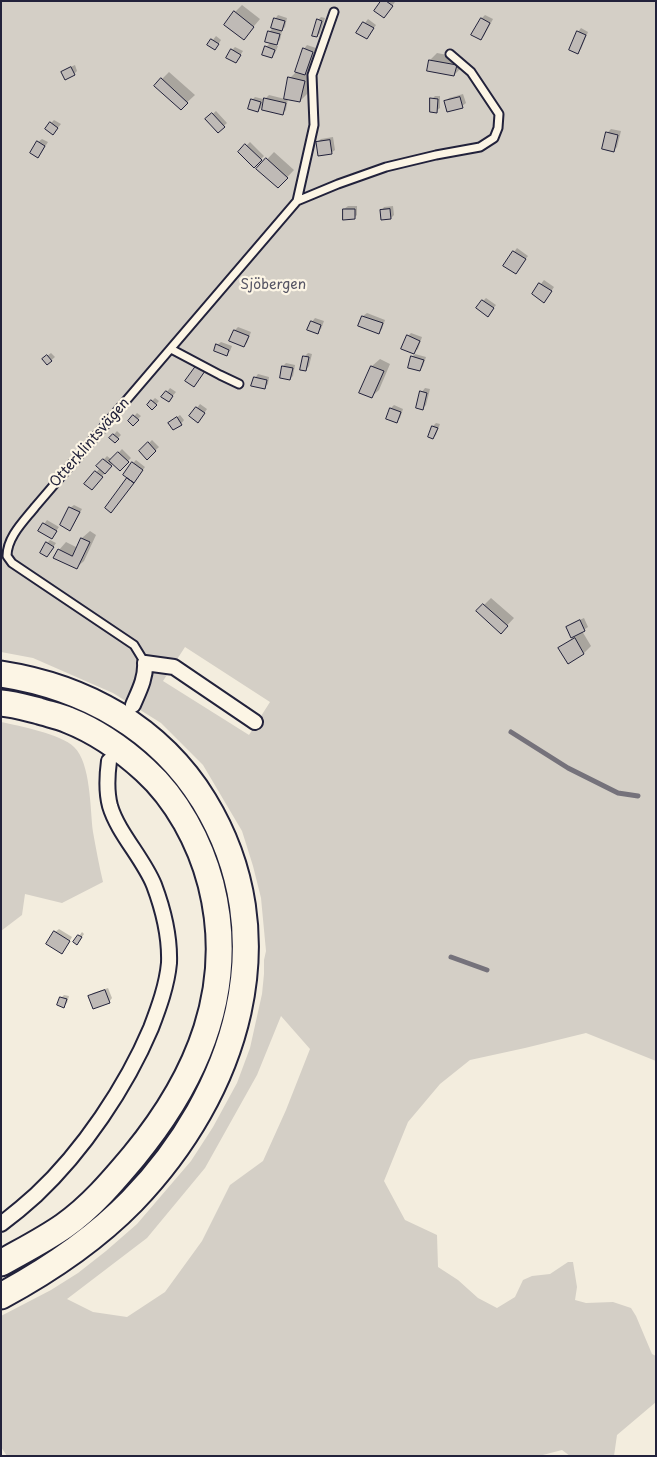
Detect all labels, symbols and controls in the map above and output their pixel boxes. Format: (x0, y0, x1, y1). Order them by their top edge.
park label: Sjöbergen (240, 277, 306, 293)
street label: Otterklintsvägen (47, 395, 133, 491)

